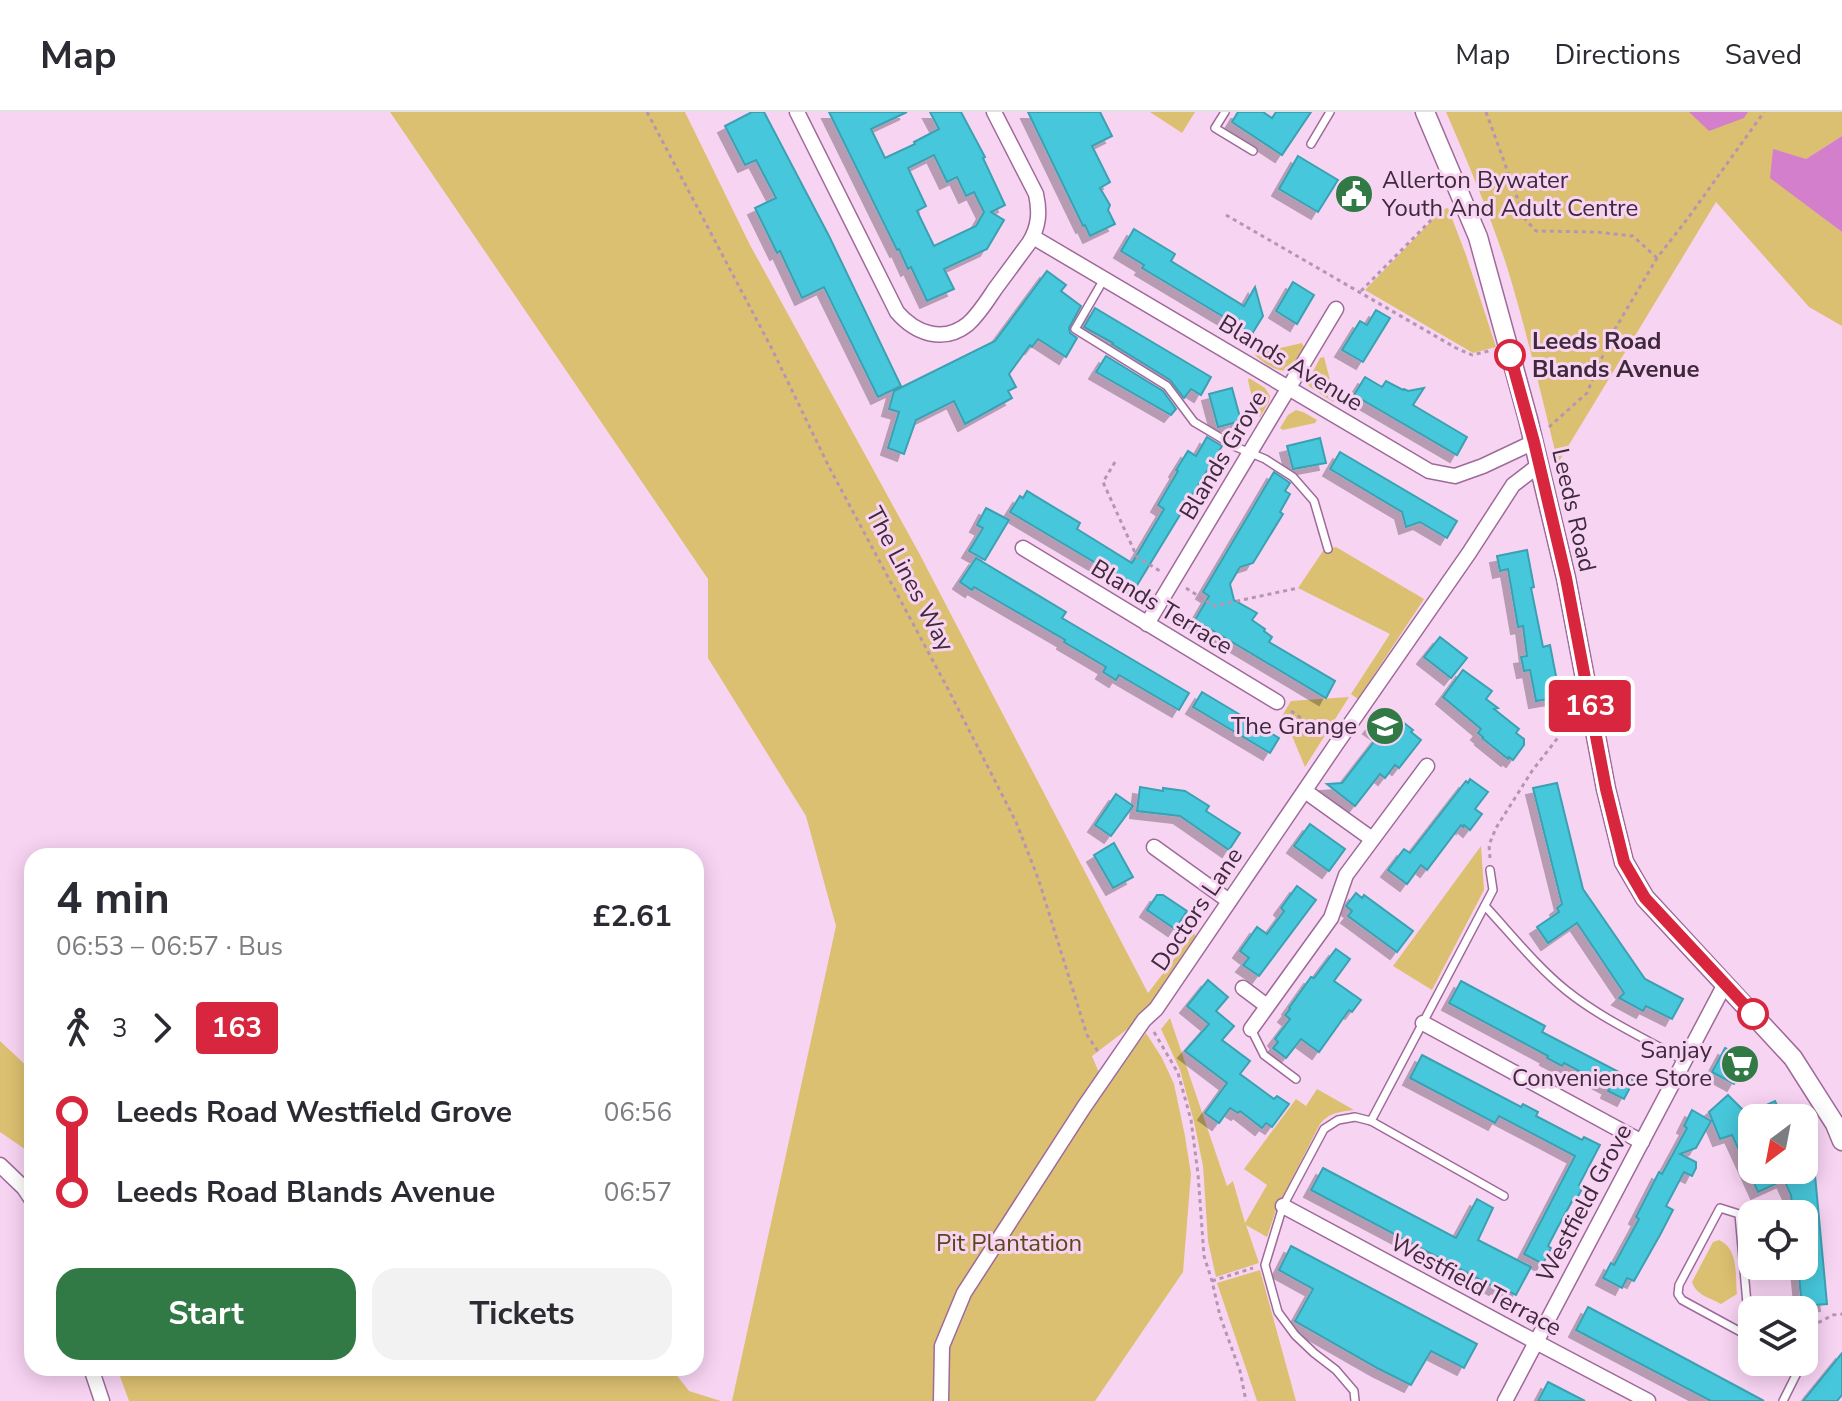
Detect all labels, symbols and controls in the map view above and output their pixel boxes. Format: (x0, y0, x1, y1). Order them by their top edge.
text: Map (40, 30, 117, 81)
text: Map (1455, 36, 1510, 74)
text: Directions (1554, 36, 1681, 74)
text: Saved (1725, 36, 1802, 74)
place label: Allerton Bywater Youth And Adult Centre (1381, 164, 1638, 224)
public building icon: Allerton Bywater Youth And Adult Centre (1333, 173, 1375, 215)
street label: Blands Avenue (1213, 307, 1369, 419)
place label: Leeds Road Blands Avenue (1532, 325, 1699, 385)
marker: Leeds Road Blands Avenue (1495, 340, 1525, 370)
street label: Blands Grove (1172, 384, 1274, 526)
street label: Leeds Road (1544, 445, 1604, 575)
street label: The Lines Way (858, 501, 962, 658)
street label: Blands Terrace (1085, 552, 1239, 662)
line badge: 163 (1544, 680, 1636, 732)
text: 163 (1565, 687, 1615, 725)
school or university icon: The Grange (1364, 705, 1406, 747)
place label: The Grange (1231, 710, 1357, 742)
street label: Doctors Lane (1144, 841, 1250, 977)
text: 4 min (56, 869, 170, 929)
text: £2.61 (593, 896, 672, 937)
text: 06:53 – 06:57 · Bus (56, 929, 283, 964)
unlabelled marker (1738, 999, 1768, 1029)
icon: walk (56, 1006, 100, 1050)
icon: forward (140, 1006, 184, 1050)
text: 163 (212, 1009, 262, 1047)
text: 3 (112, 1011, 128, 1046)
place label: Sanjay Convenience Store (1512, 1034, 1713, 1094)
supermarket icon: Sanjay Convenience Store (1719, 1043, 1761, 1085)
text: Leeds Road Westfield Grove (116, 1092, 512, 1133)
text: 06:56 (604, 1095, 672, 1130)
north arrow (1738, 1104, 1818, 1184)
map controls (1738, 1104, 1818, 1376)
street label: Westfield Grove (1529, 1118, 1639, 1288)
text: Leeds Road Blands Avenue (116, 1172, 495, 1213)
text: 06:57 (604, 1175, 672, 1210)
button: locate (1738, 1200, 1818, 1280)
street label: Westfield Terrace (1385, 1226, 1567, 1344)
park label: Pit Plantation (936, 1227, 1082, 1259)
button: Start (56, 1268, 356, 1360)
button: Tickets (372, 1268, 672, 1360)
button: layers (1738, 1296, 1818, 1376)

